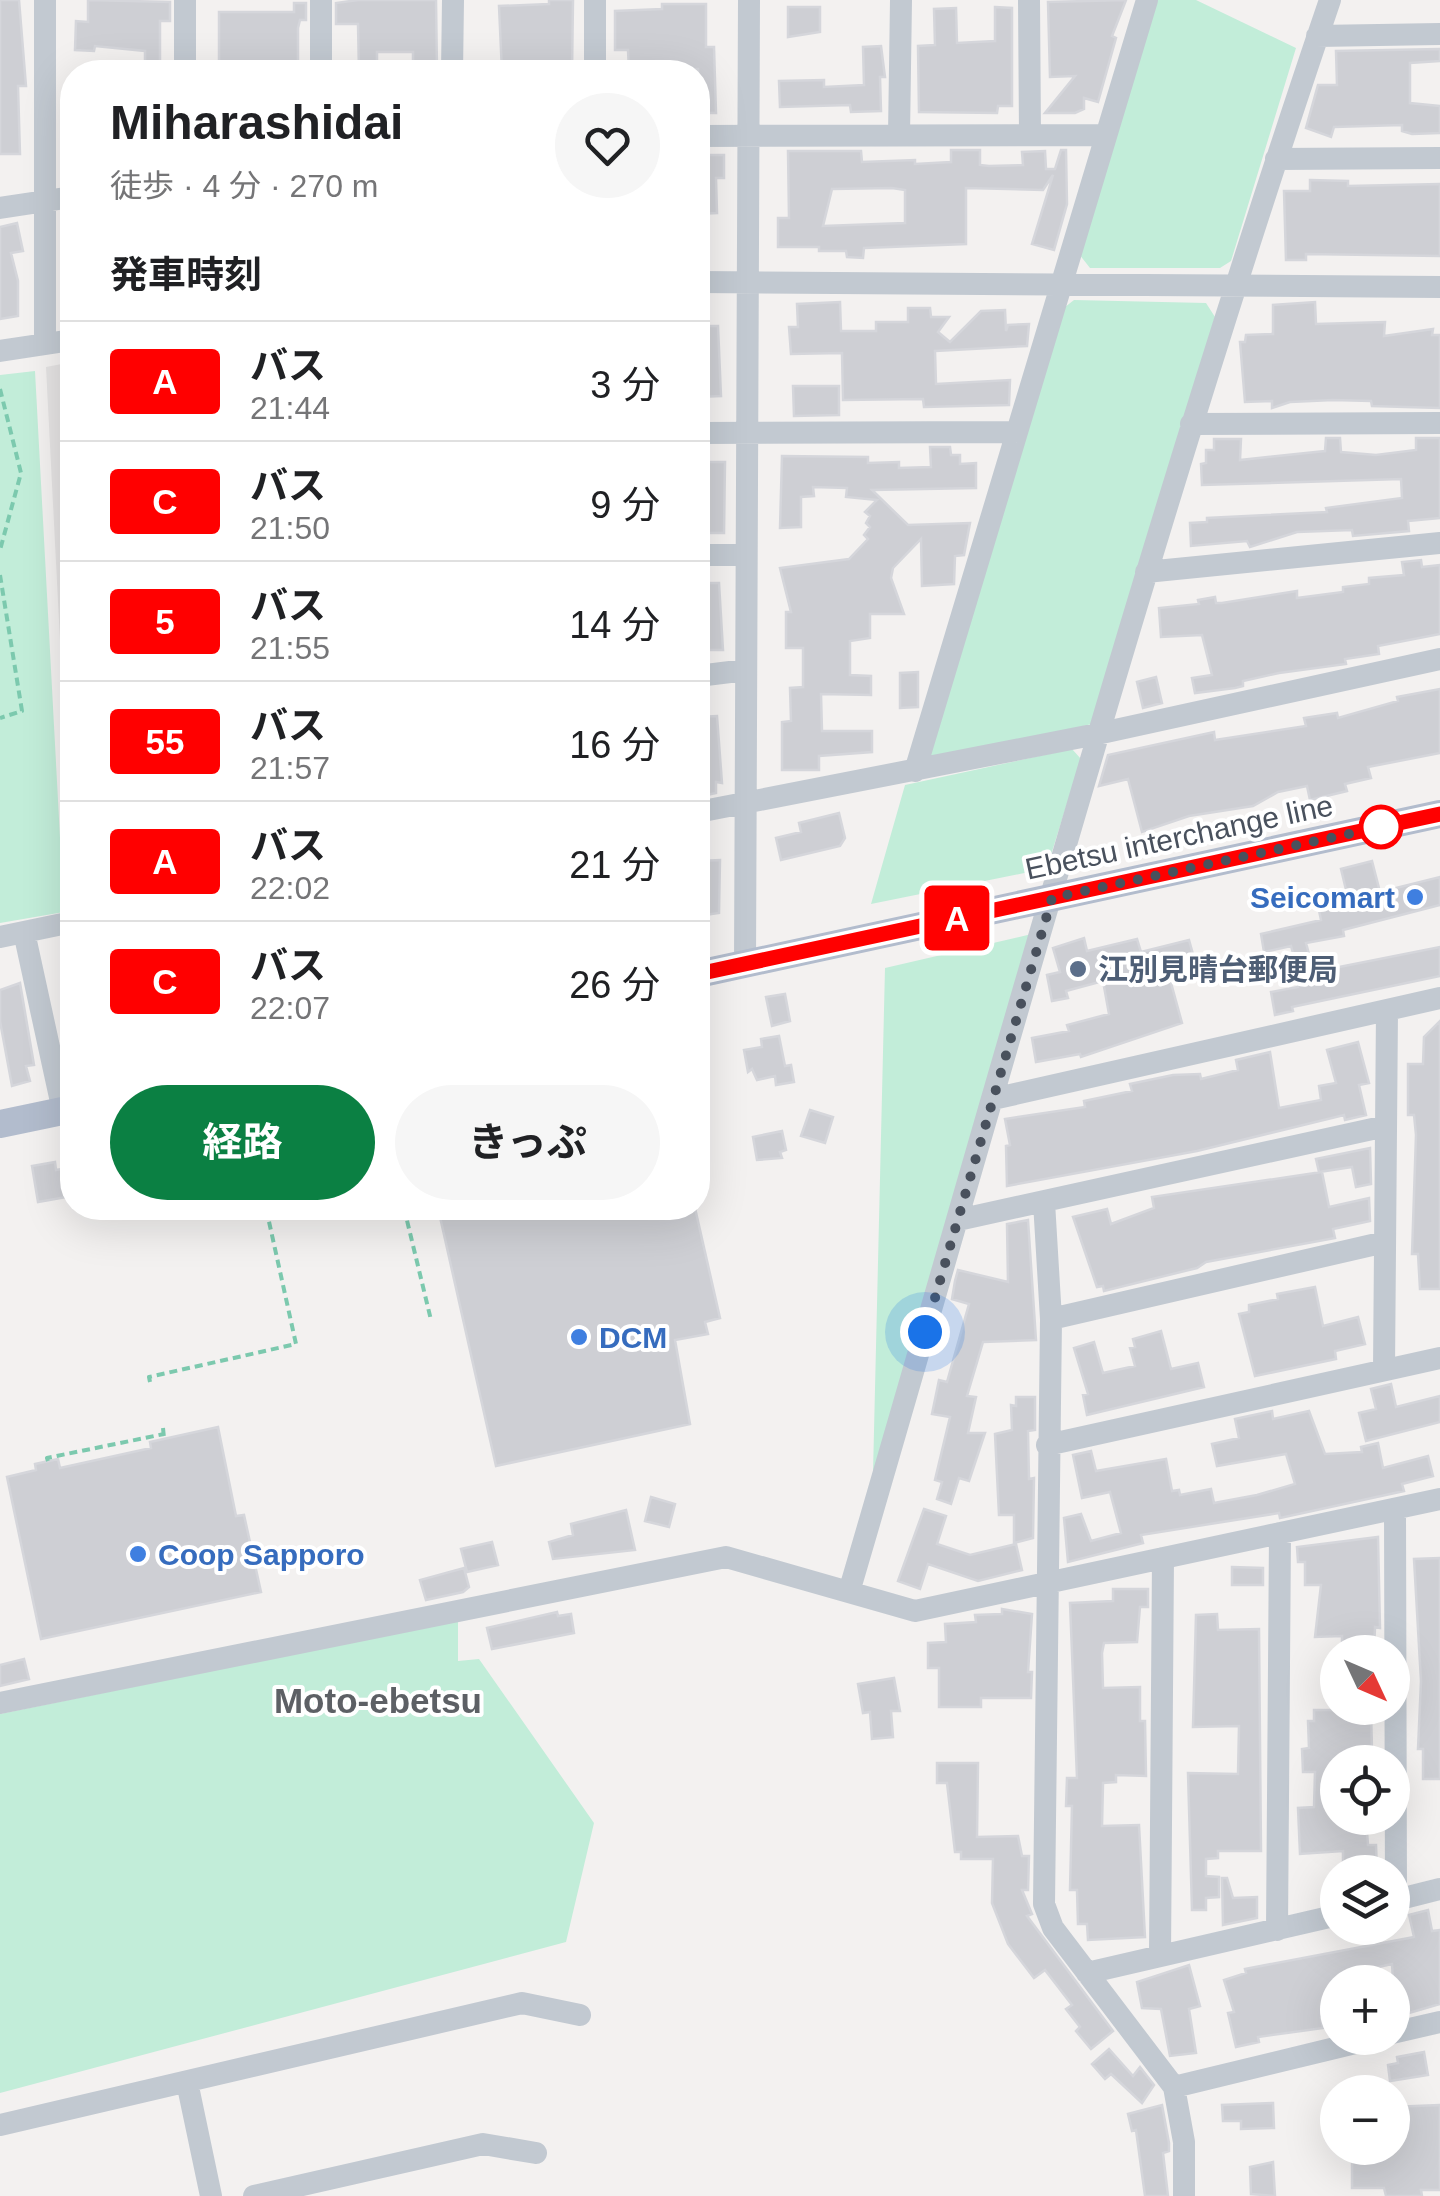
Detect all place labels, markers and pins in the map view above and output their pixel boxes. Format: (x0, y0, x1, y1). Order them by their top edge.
unlabelled marker (1360, 806, 1402, 848)
place label: Seicomart (1250, 881, 1395, 914)
marker: Seicomart (1404, 886, 1426, 908)
place label: 江別見晴台郵便局 (1098, 953, 1338, 986)
marker: 江別見晴台郵便局 (1067, 958, 1089, 980)
place label: DCM (599, 1321, 667, 1354)
marker: DCM (568, 1326, 590, 1348)
place label: Coop Sapporo (158, 1538, 365, 1571)
marker: Coop Sapporo (127, 1543, 149, 1565)

